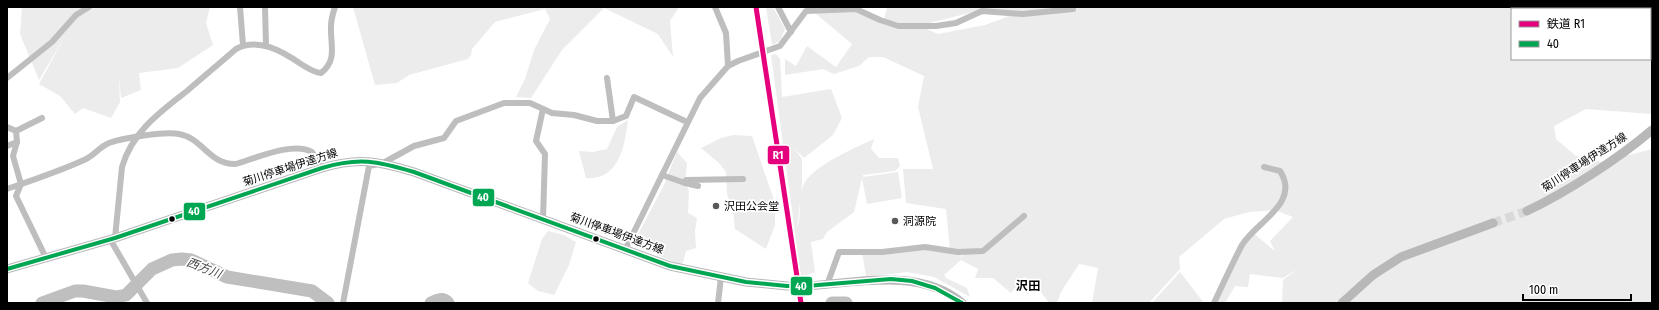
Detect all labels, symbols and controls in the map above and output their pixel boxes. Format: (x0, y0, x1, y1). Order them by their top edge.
legend (1511, 8, 1651, 60)
text: 鉄道 R1 (1547, 17, 1585, 31)
text: 40 (1547, 37, 1559, 51)
street label: 菊川停車場伊達方線 (1539, 130, 1629, 195)
line badge: R1 (767, 145, 790, 165)
street label: 菊川停車場伊達方線 (241, 146, 339, 189)
text: R1 (773, 149, 783, 162)
line badge: 40 (472, 188, 495, 207)
text: 40 (477, 191, 489, 204)
place label: 沢田公会堂 (724, 200, 779, 213)
marker: 沢田公会堂 (711, 201, 721, 211)
line badge: 40 (183, 202, 206, 221)
text: 40 (188, 205, 200, 218)
street label: 菊川停車場伊達方線 (568, 210, 666, 257)
unlabelled marker (167, 214, 177, 224)
place label: 洞源院 (903, 215, 936, 228)
marker: 洞源院 (890, 216, 900, 226)
unlabelled marker (591, 234, 601, 244)
water label: 西方川 (185, 255, 225, 282)
line badge: 40 (790, 276, 813, 296)
scale bar (1523, 276, 1631, 302)
district label: 沢田 (1016, 279, 1040, 293)
text: 40 (795, 280, 807, 293)
text: 100 m (1529, 283, 1558, 297)

